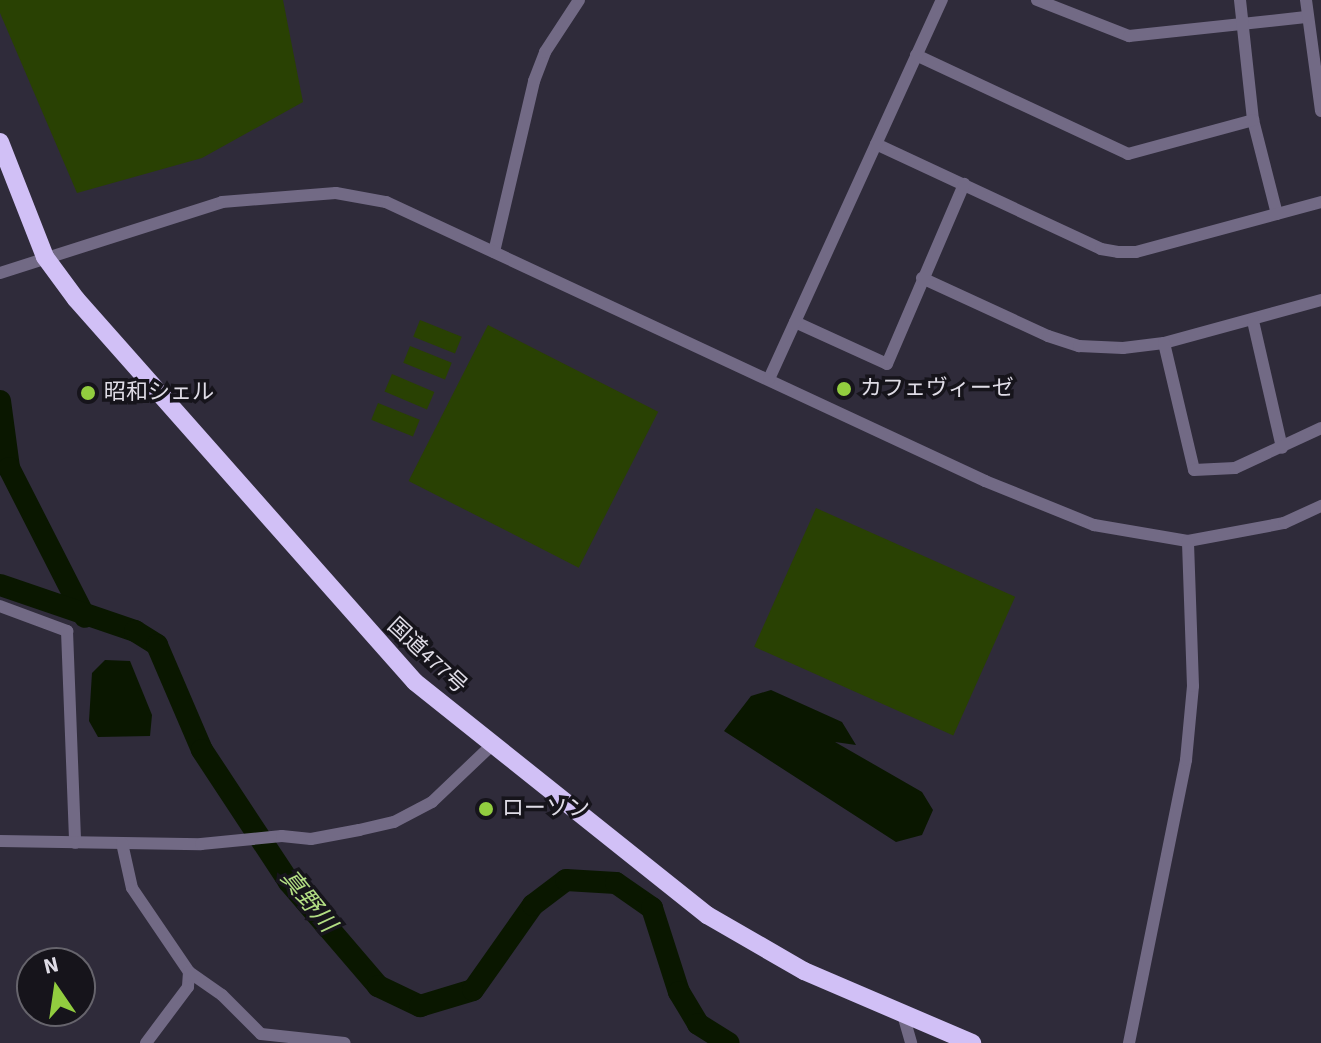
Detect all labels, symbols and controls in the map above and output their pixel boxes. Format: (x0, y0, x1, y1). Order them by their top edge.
place label: カフェヴィーゼ (860, 376, 1014, 402)
place label: 昭和シェル (104, 380, 214, 406)
marker: カフェヴィーゼ (835, 380, 853, 398)
marker: 昭和シェル (79, 384, 97, 402)
street label: 国道477号 (382, 613, 472, 699)
place label: ローソン (502, 796, 590, 822)
marker: ローソン (477, 800, 495, 818)
water label: 真野川 (274, 864, 342, 938)
north arrow (16, 947, 96, 1027)
text: N (40, 948, 62, 983)

